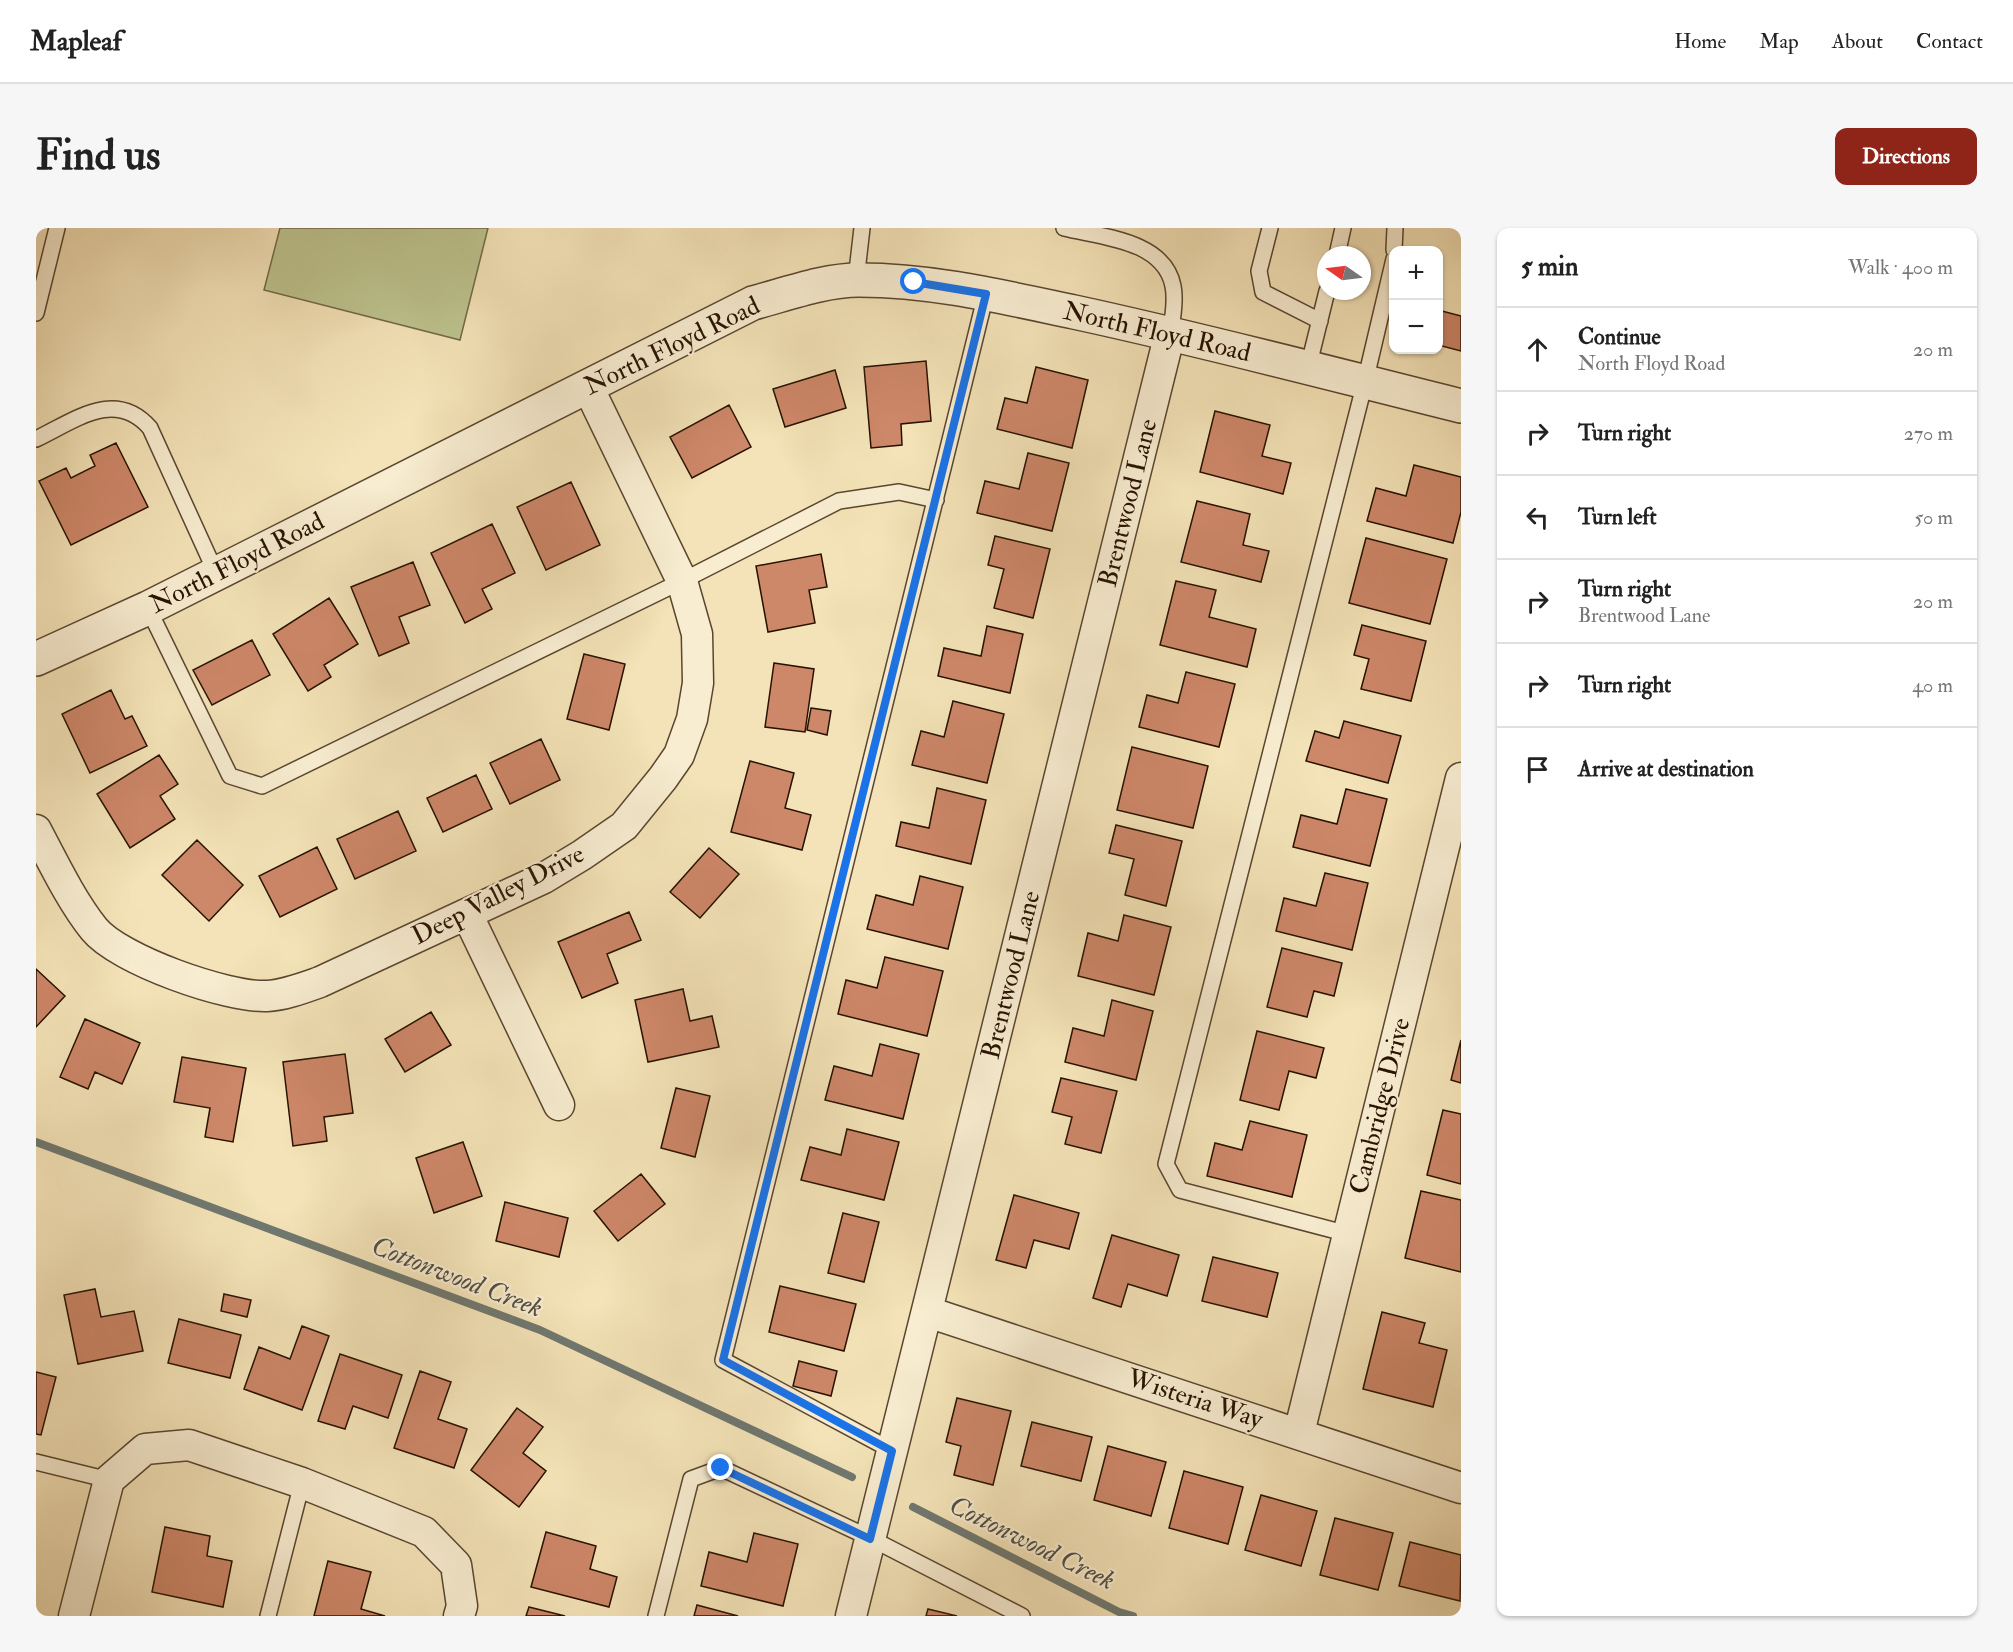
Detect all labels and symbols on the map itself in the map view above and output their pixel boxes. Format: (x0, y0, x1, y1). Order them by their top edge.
north arrow (1317, 246, 1371, 300)
route start (900, 268, 926, 294)
street label: North Floyd Road (579, 290, 765, 402)
street label: North Floyd Road (1060, 295, 1254, 369)
street label: Brentwood Lane (1092, 416, 1164, 590)
street label: North Floyd Road (144, 505, 330, 621)
street label: Deep Valley Drive (407, 838, 590, 953)
street label: Brentwood Lane (975, 888, 1047, 1062)
street label: Cambridge Drive (1343, 1015, 1417, 1197)
water label: Cottonwood Creek (367, 1229, 547, 1325)
street label: Wisteria Way (1122, 1362, 1267, 1436)
route end (707, 1454, 733, 1480)
water label: Cottonwood Creek (944, 1489, 1120, 1597)

